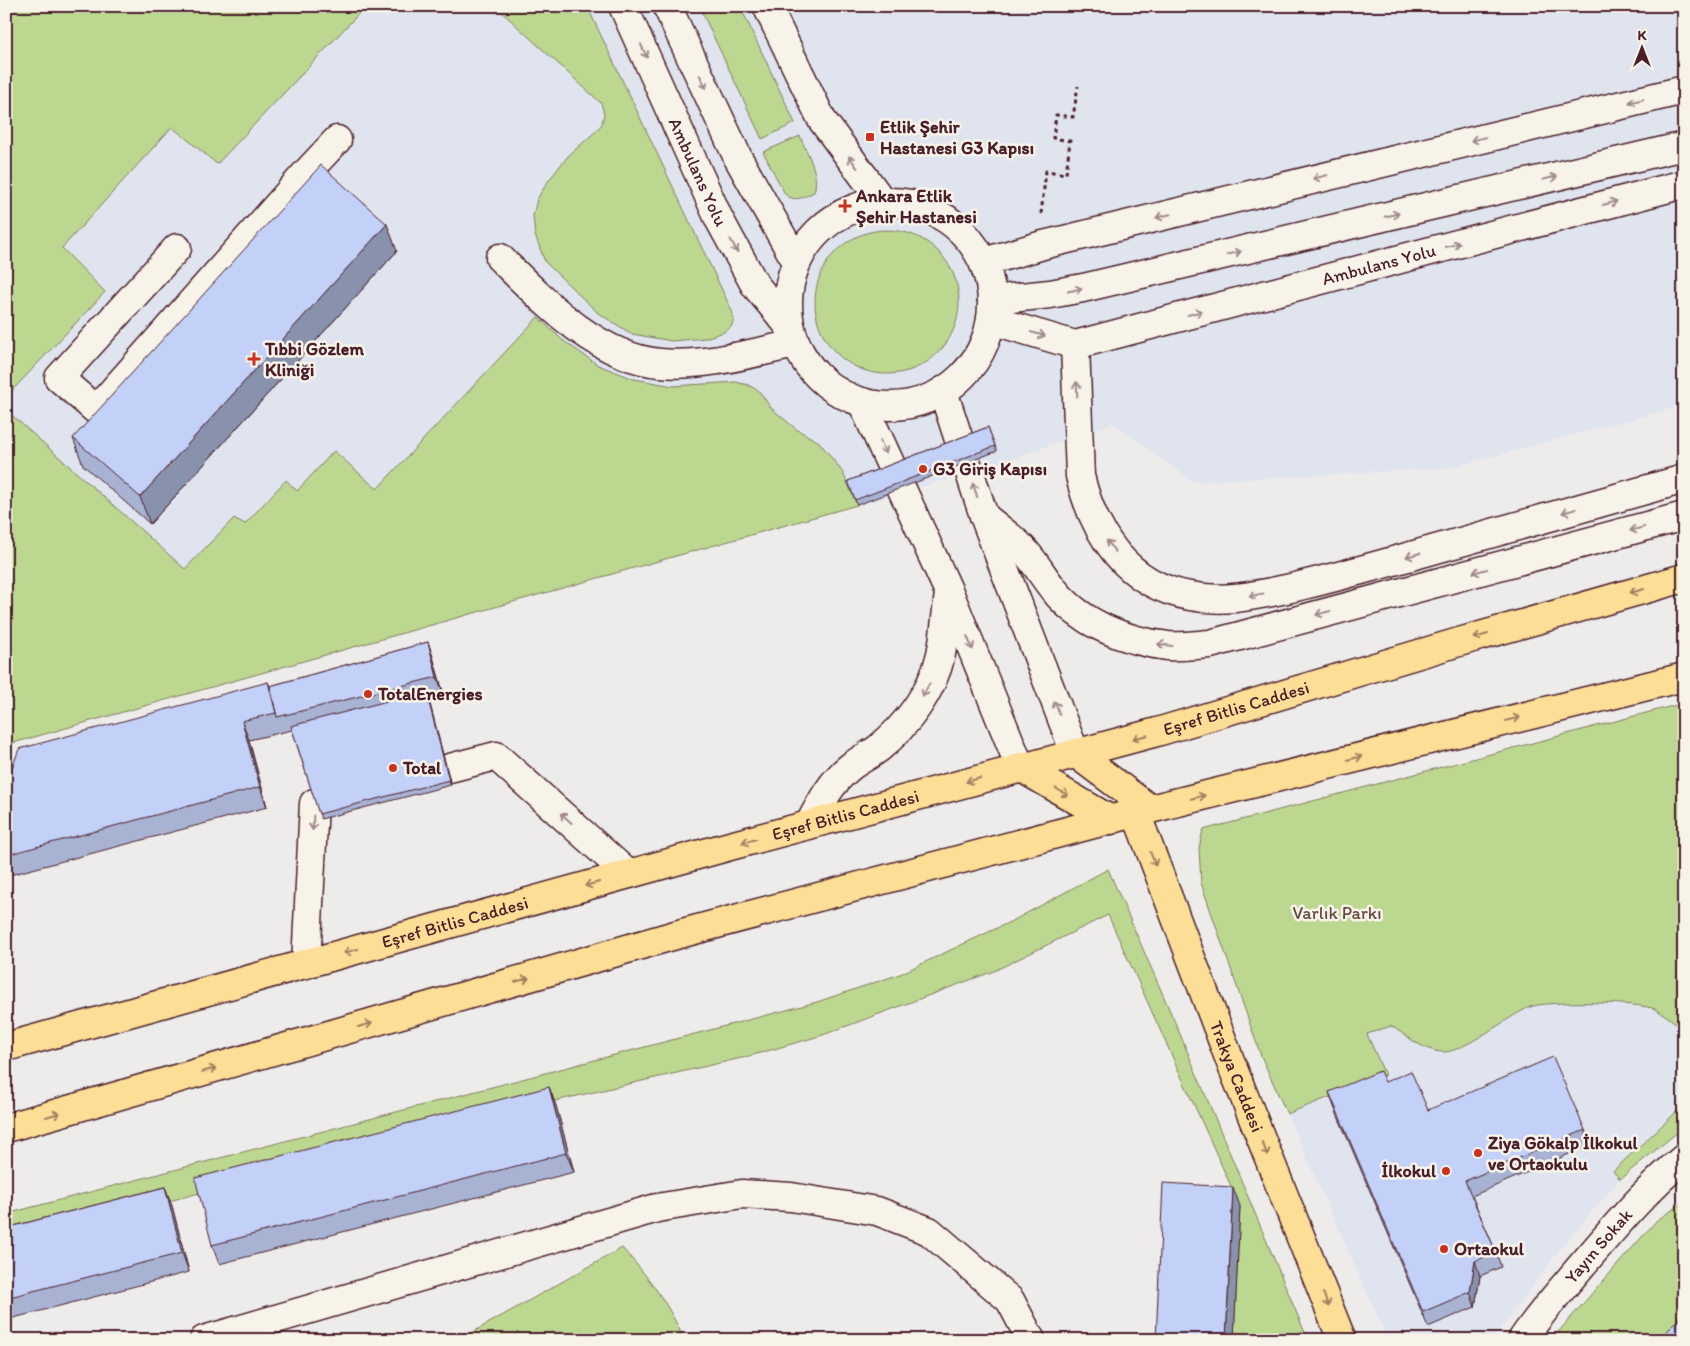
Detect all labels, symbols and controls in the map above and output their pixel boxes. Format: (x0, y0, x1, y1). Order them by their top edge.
north arrow (1618, 22, 1668, 72)
text: K (1638, 27, 1648, 44)
one-way arrow (639, 43, 649, 58)
one-way arrow (698, 74, 708, 89)
one-way arrow (1629, 97, 1645, 106)
street label: Ambulans Yolu (664, 114, 732, 230)
place label: Etlik Şehir Hastanesi G3 Kapısı (880, 116, 1034, 159)
marker: Etlik Şehir Hastanesi G3 Kapısı (864, 131, 876, 143)
one-way arrow (1471, 135, 1487, 144)
one-way arrow (848, 155, 858, 169)
one-way arrow (1313, 173, 1329, 183)
one-way arrow (1541, 173, 1557, 182)
place label: Ankara Etlik Şehir Hastanesi (855, 185, 977, 228)
one-way arrow (1602, 198, 1618, 208)
marker: Ankara Etlik Şehir Hastanesi (838, 199, 852, 213)
one-way arrow (1383, 210, 1399, 219)
one-way arrow (1155, 212, 1171, 221)
one-way arrow (729, 238, 739, 252)
street label: Ambulans Yolu (1320, 239, 1438, 290)
one-way arrow (1445, 240, 1461, 249)
one-way arrow (1225, 248, 1241, 257)
one-way arrow (1067, 284, 1083, 294)
one-way arrow (1186, 308, 1202, 318)
one-way arrow (1030, 330, 1046, 340)
place label: Tıbbi Gözlem Kliniği (264, 338, 364, 381)
marker: Tıbbi Gözlem Kliniği (247, 352, 261, 366)
one-way arrow (1072, 381, 1082, 397)
one-way arrow (878, 439, 888, 454)
place label: G3 Giriş Kapısı (933, 458, 1047, 480)
marker: G3 Giriş Kapısı (917, 463, 929, 475)
one-way arrow (970, 483, 980, 499)
one-way arrow (1562, 507, 1578, 516)
one-way arrow (1629, 524, 1645, 534)
one-way arrow (1106, 539, 1116, 553)
one-way arrow (1406, 551, 1422, 561)
one-way arrow (1472, 567, 1488, 576)
one-way arrow (1629, 587, 1645, 596)
one-way arrow (1248, 591, 1264, 600)
one-way arrow (1315, 609, 1331, 618)
one-way arrow (1473, 631, 1489, 641)
one-way arrow (965, 635, 975, 650)
one-way arrow (1157, 640, 1173, 650)
street label: Eşref Bitlis Caddesi (1161, 676, 1312, 741)
one-way arrow (921, 682, 930, 697)
place label: TotalEnergies (377, 683, 483, 705)
marker: TotalEnergies (362, 688, 374, 700)
one-way arrow (1052, 701, 1061, 716)
one-way arrow (1505, 714, 1521, 723)
one-way arrow (1133, 732, 1149, 742)
one-way arrow (1347, 753, 1363, 762)
place label: Total (402, 757, 442, 779)
marker: Total (387, 762, 399, 774)
one-way arrow (966, 776, 982, 786)
street label: Eşref Bitlis Caddesi (770, 785, 921, 845)
one-way arrow (1055, 787, 1069, 797)
one-way arrow (1189, 792, 1205, 801)
one-way arrow (560, 813, 573, 824)
one-way arrow (309, 815, 318, 831)
one-way arrow (741, 837, 757, 846)
one-way arrow (1149, 851, 1158, 866)
one-way arrow (585, 880, 601, 890)
street label: Eşref Bitlis Caddesi (379, 892, 531, 953)
park label: Varlık Parkı (1292, 902, 1382, 924)
one-way arrow (344, 947, 360, 957)
one-way arrow (513, 974, 529, 984)
street label: Trakya Caddesi (1205, 1018, 1268, 1135)
one-way arrow (357, 1019, 373, 1029)
one-way arrow (201, 1064, 217, 1074)
one-way arrow (45, 1109, 61, 1119)
place label: Ziya Gökalp İlkokul ve Ortaokulu (1488, 1132, 1638, 1175)
one-way arrow (1261, 1141, 1271, 1156)
marker: Ziya Gökalp İlkokul ve Ortaokulu (1472, 1147, 1484, 1159)
place label: İlkokul (1382, 1160, 1437, 1182)
marker: İlkokul (1440, 1165, 1452, 1177)
street label: Yayın Sokak (1560, 1204, 1637, 1288)
place label: Ortaokul (1454, 1238, 1525, 1260)
marker: Ortaokul (1438, 1243, 1450, 1255)
one-way arrow (1322, 1292, 1332, 1307)

